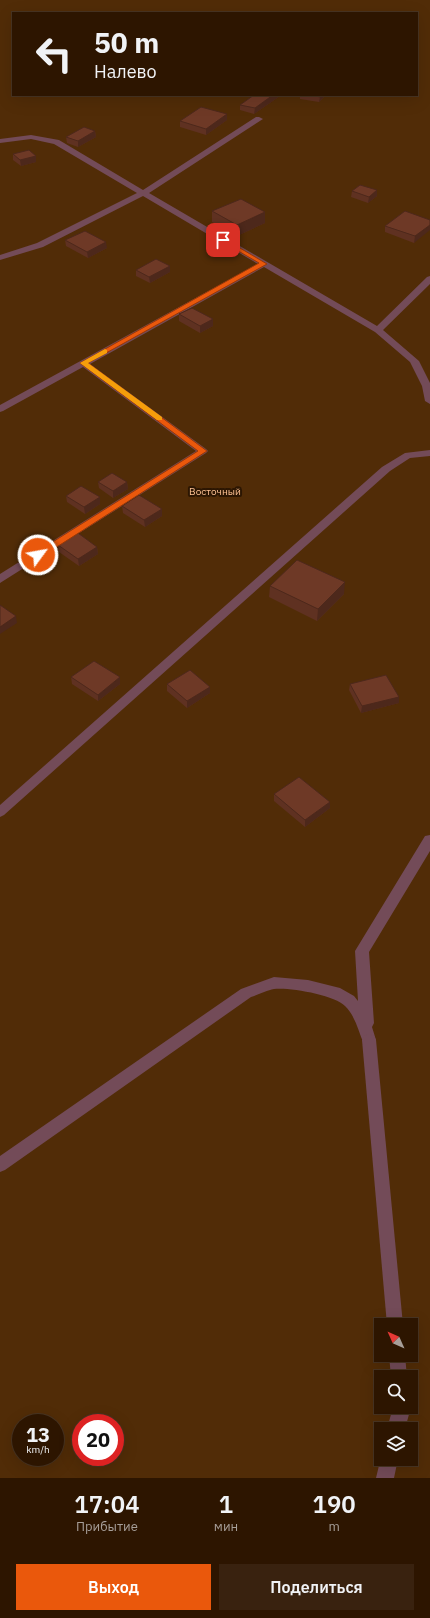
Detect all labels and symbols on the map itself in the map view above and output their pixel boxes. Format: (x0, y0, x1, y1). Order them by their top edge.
pin (206, 223, 240, 257)
park label: Восточный (189, 485, 241, 498)
position arrow (17, 534, 59, 576)
north arrow (374, 1318, 418, 1362)
speed limit sign: 20 (72, 1414, 124, 1466)

